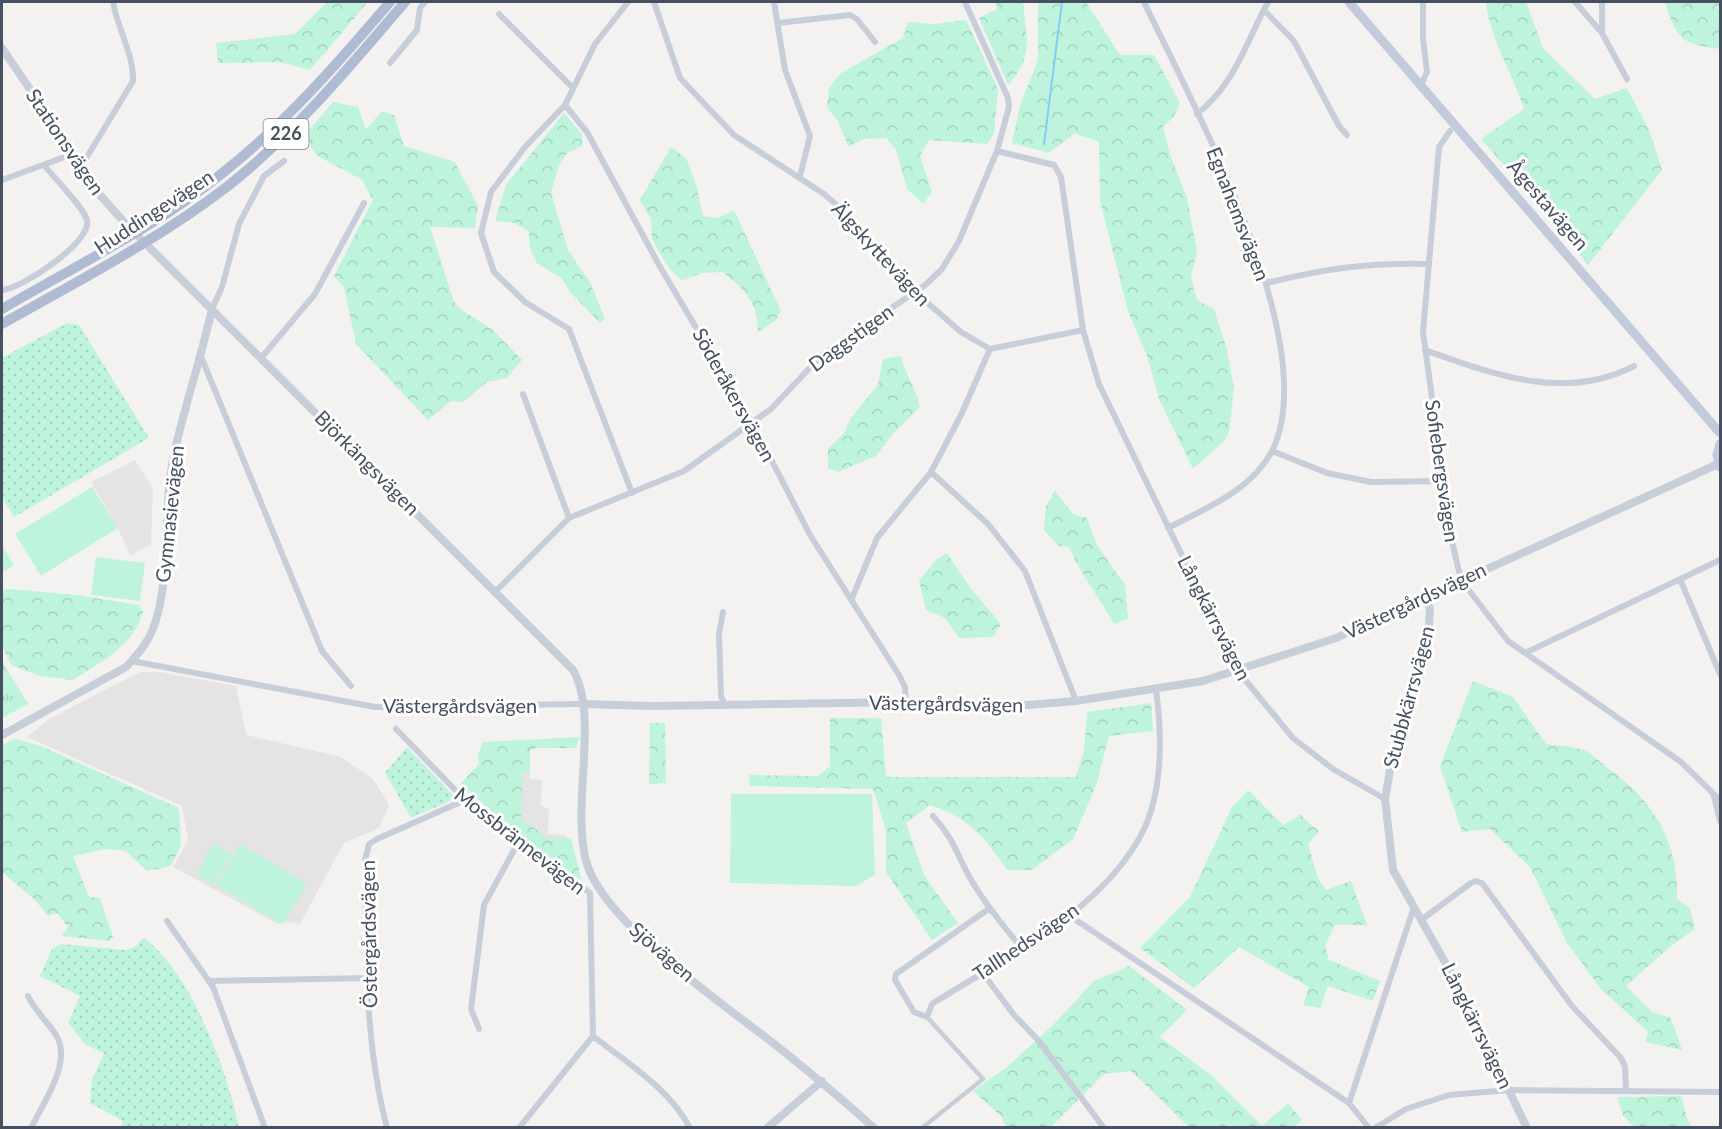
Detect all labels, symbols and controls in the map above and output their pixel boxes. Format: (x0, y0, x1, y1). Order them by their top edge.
street label: Stationsvägen (22, 84, 110, 199)
road number: 226 (264, 119, 308, 149)
street label: Egnahemsvägen (1202, 143, 1275, 284)
street label: Ågestavägen (1503, 154, 1595, 254)
street label: Huddingevägen (89, 164, 218, 259)
street label: Älgskyttevägen (827, 196, 936, 310)
street label: Daggstigen (803, 299, 897, 376)
street label: Söderåkersvägen (688, 324, 781, 465)
street label: Sofiebergsvägen (1421, 398, 1465, 544)
street label: Björkängsvägen (310, 405, 425, 520)
street label: Gymnasievägen (150, 444, 188, 584)
street label: Långkärrsvägen (1173, 551, 1257, 684)
street label: Västergårdsvägen (1339, 557, 1490, 644)
street label: Stubbkärrsvägen (1378, 623, 1439, 770)
street label: Västergårdsvägen (869, 690, 1023, 716)
street label: Västergårdsvägen (383, 693, 537, 717)
street label: Mossbrännevägen (450, 782, 591, 899)
street label: Östergårdsvägen (355, 860, 381, 1008)
street label: Tallhedsvägen (968, 897, 1083, 985)
street label: Sjövägen (625, 916, 700, 986)
street label: Långkärrsvägen (1437, 959, 1519, 1092)

